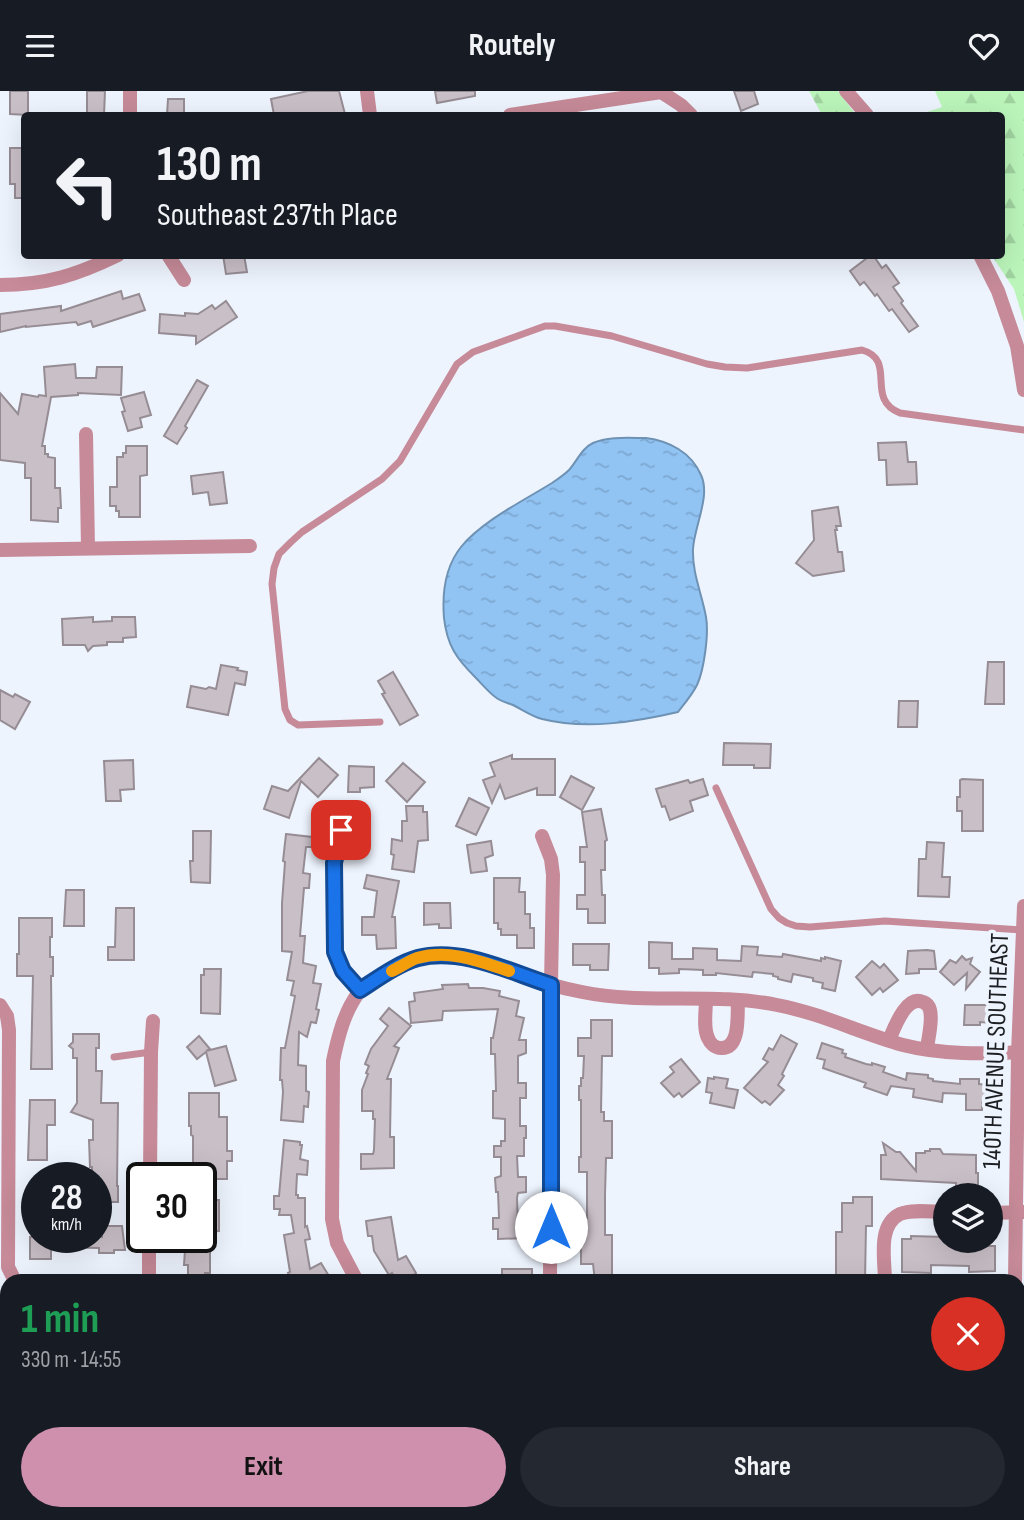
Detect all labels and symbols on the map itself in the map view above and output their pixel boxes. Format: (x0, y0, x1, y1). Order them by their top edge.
pin (311, 800, 371, 860)
street label: 140TH AVENUE SOUTHEAST (977, 932, 1016, 1170)
speed limit sign: 30 (126, 1162, 217, 1253)
position arrow (514, 1190, 588, 1264)

